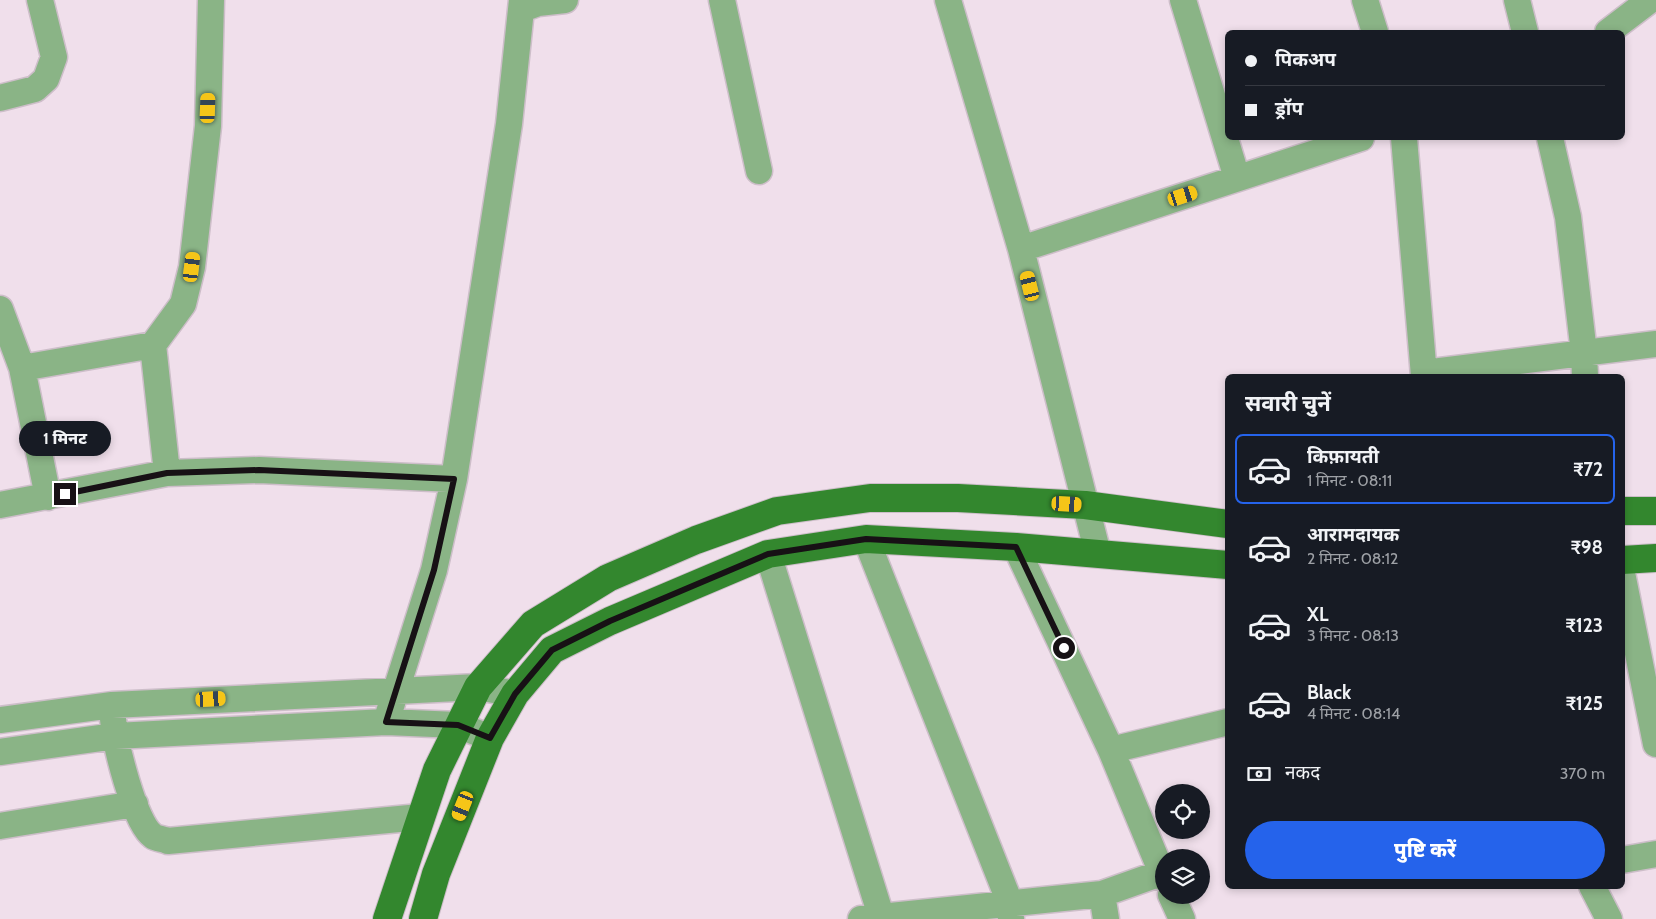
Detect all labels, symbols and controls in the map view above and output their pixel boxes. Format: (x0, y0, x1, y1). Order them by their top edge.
text: पिकअप (1275, 48, 1336, 71)
car (199, 93, 216, 123)
text: ड्रॉप (1275, 97, 1303, 120)
car (1166, 184, 1199, 208)
car (182, 251, 201, 283)
car (1019, 270, 1040, 302)
text: सवारी चुनें (1245, 390, 1331, 417)
callout: 1 मिनट (19, 422, 111, 456)
text: 1 मिनट (43, 429, 87, 448)
text: किफ़ायती (1307, 445, 1379, 468)
icon: car (1247, 447, 1292, 492)
text: ₹72 (1573, 458, 1603, 481)
text: 1 मिनट · 08:11 (1307, 471, 1392, 490)
route end (54, 483, 76, 505)
car (1051, 496, 1082, 512)
text: आरामदायक (1307, 523, 1399, 546)
icon: car (1247, 525, 1292, 570)
text: ₹98 (1570, 536, 1603, 559)
text: 2 मिनट · 08:12 (1307, 549, 1398, 568)
icon: car (1247, 603, 1292, 648)
text: XL (1307, 603, 1328, 626)
text: ₹123 (1565, 614, 1603, 637)
text: 3 मिनट · 08:13 (1307, 626, 1399, 645)
route start (1053, 637, 1075, 659)
icon: car (1247, 681, 1292, 726)
text: Black (1307, 681, 1351, 704)
car (195, 691, 226, 707)
text: ₹125 (1565, 692, 1603, 715)
text: 4 मिनट · 08:14 (1307, 704, 1400, 723)
icon: cash (1245, 760, 1273, 788)
text: नकद (1285, 761, 1320, 784)
text: 370 m (1560, 764, 1605, 783)
map controls (1155, 784, 1210, 904)
button: locate (1155, 784, 1210, 839)
car (450, 789, 475, 823)
button: पुष्टि करें (1245, 821, 1605, 879)
button: layers (1155, 849, 1210, 904)

